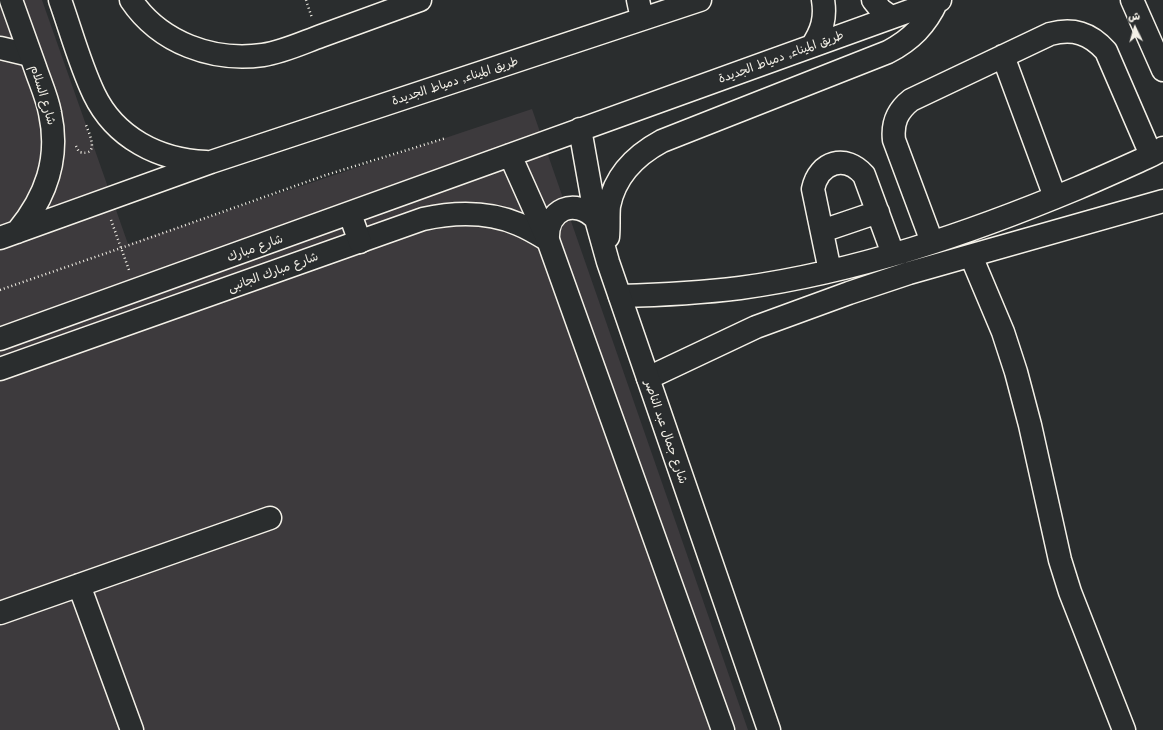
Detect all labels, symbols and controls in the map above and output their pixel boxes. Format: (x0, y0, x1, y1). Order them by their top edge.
north arrow (1115, 8, 1155, 48)
text: ش (1127, 8, 1141, 24)
street label: طريق الميناء, دمياط الجديدة (716, 28, 846, 86)
street label: طريق الميناء, دمياط الجديدة (390, 54, 520, 108)
street label: شارع السلام (27, 63, 59, 127)
street label: شارع مبارك (225, 231, 285, 265)
street label: شارع مبارك الجانبى (226, 249, 320, 295)
street label: شارع جمال عبد الناصر (642, 378, 690, 486)

